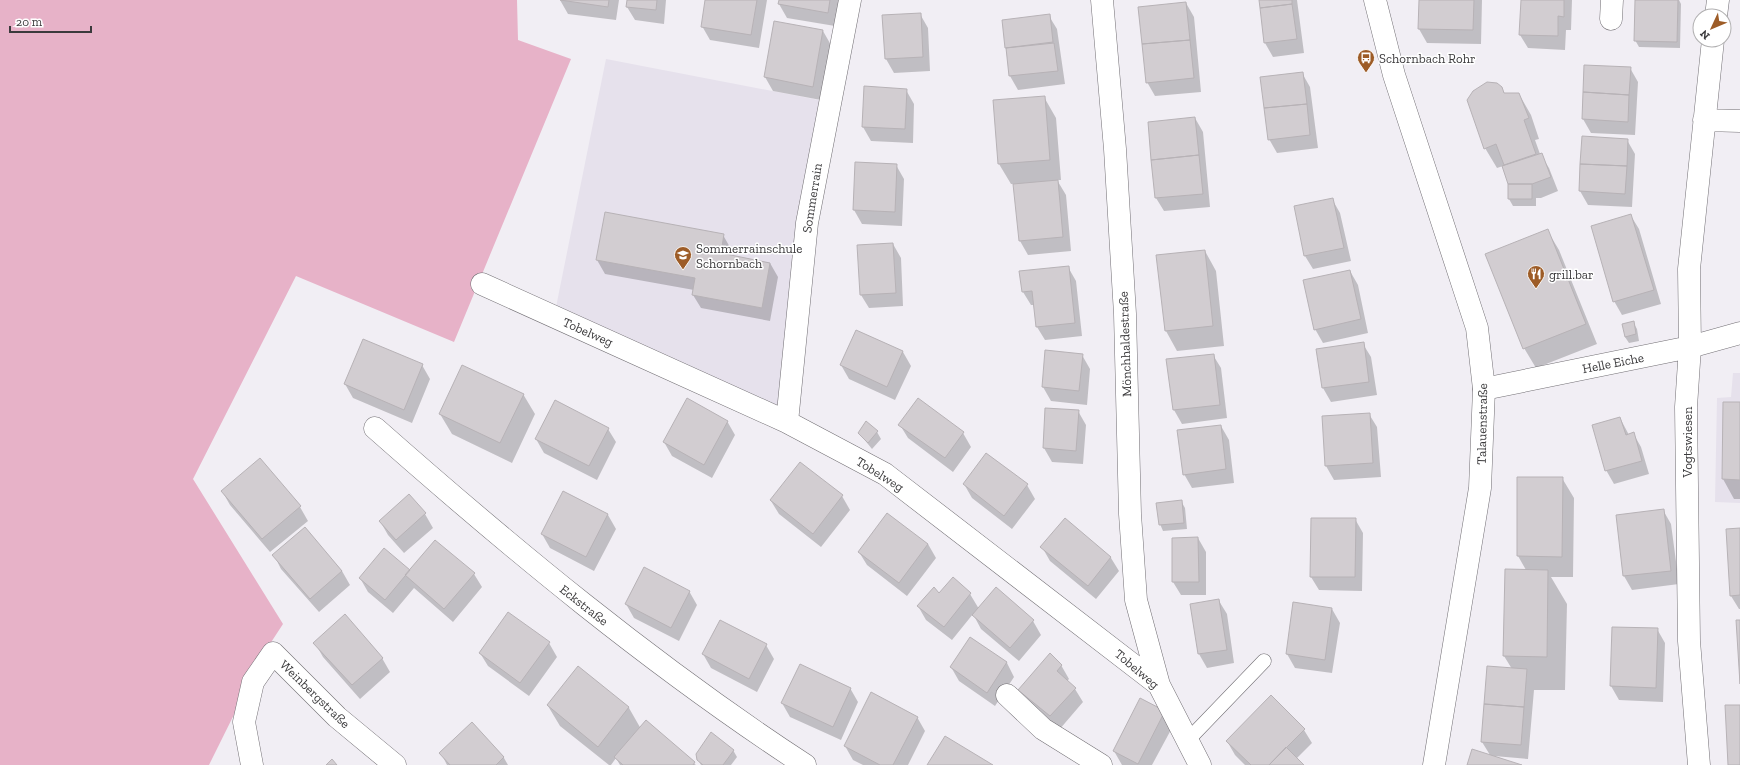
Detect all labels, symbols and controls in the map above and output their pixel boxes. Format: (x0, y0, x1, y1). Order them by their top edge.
scale bar (10, 8, 91, 34)
north arrow (1692, 8, 1732, 48)
text: 20 m (16, 15, 43, 29)
text: N (1697, 27, 1713, 42)
bus stop icon: Schornbach Rohr (1356, 48, 1376, 73)
place label: Schornbach Rohr (1379, 51, 1475, 66)
street label: Sommerrain (799, 162, 825, 234)
place label: Sommerrainschule Schornbach (696, 241, 802, 271)
school or university icon: Sommerrainschule Schornbach (673, 245, 693, 270)
restaurant icon: grill.bar (1526, 264, 1546, 289)
place label: grill.bar (1549, 267, 1594, 282)
street label: Mönchhaldestraße (1116, 291, 1134, 397)
street label: Tobelweg (561, 314, 615, 350)
street label: Helle Eiche (1581, 350, 1645, 376)
street label: Talauenstraße (1474, 383, 1490, 465)
street label: Vogtswiesen (1680, 406, 1695, 478)
street label: Tobelweg (853, 454, 907, 494)
street label: Eckstraße (557, 581, 611, 629)
street label: Tobelweg (1112, 646, 1162, 692)
street label: Weinbergstraße (277, 657, 353, 731)

